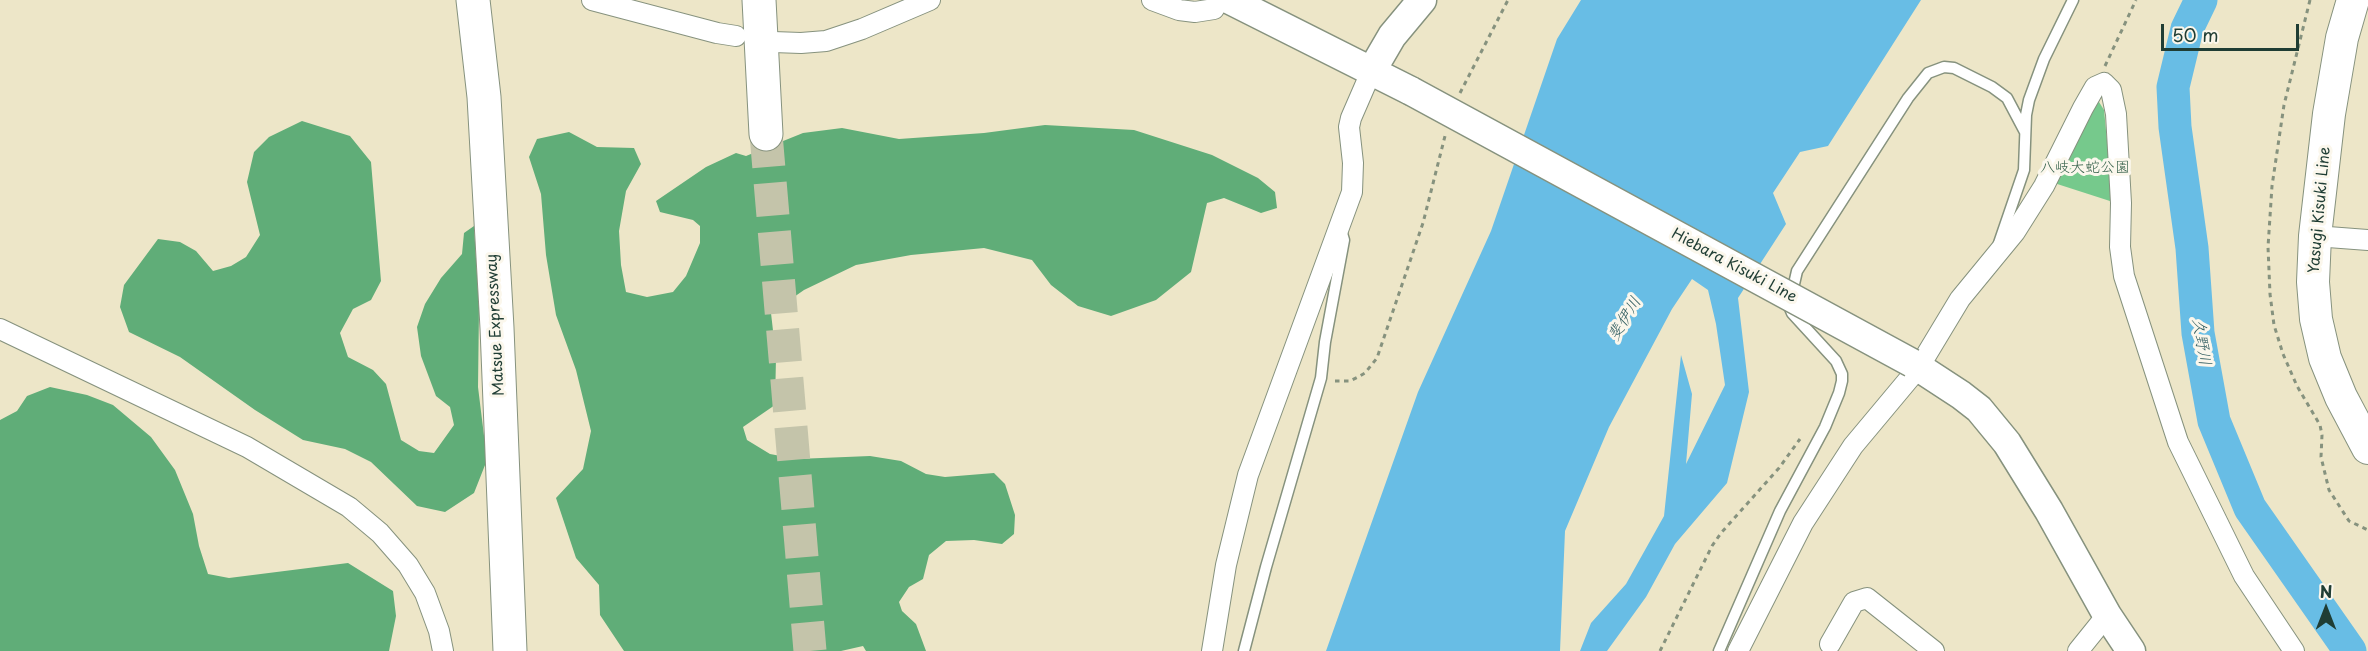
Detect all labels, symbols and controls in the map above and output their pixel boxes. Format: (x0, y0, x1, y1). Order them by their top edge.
scale bar (2164, 12, 2302, 50)
text: 50 m (2172, 21, 2219, 48)
street label: Yasugi Kisuki Line (2305, 146, 2335, 274)
park label: 八岐大蛇公園 (2040, 159, 2130, 177)
street label: Hiebara Kisuki Line (1668, 225, 1800, 307)
street label: Matsue Expressway (483, 254, 509, 396)
water label: 斐伊川 (1604, 293, 1646, 345)
water label: 久野川 (2188, 317, 2214, 367)
north arrow (2296, 579, 2356, 639)
text: N (2320, 579, 2332, 603)

